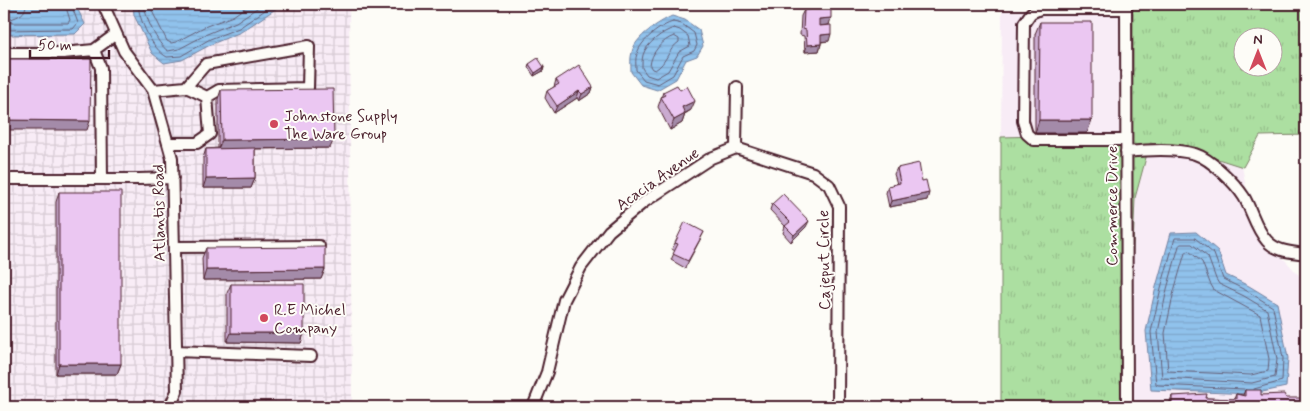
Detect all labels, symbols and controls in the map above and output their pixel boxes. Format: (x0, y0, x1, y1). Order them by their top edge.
scale bar (30, 28, 109, 60)
north arrow (1232, 28, 1282, 78)
text: N (1253, 31, 1263, 49)
text: 50 m (38, 36, 72, 56)
place label: Johnstone Supply The Ware Group (284, 106, 398, 145)
marker: Johnstone Supply The Ware Group (268, 118, 280, 130)
street label: Acacia Avenue (612, 143, 704, 216)
street label: Commerce Drive (1102, 146, 1123, 266)
street label: Atlantis Road (148, 164, 171, 262)
street label: Cajeput Circle (813, 210, 836, 310)
place label: R.E Michel Company (274, 300, 346, 339)
marker: R.E Michel Company (258, 312, 270, 324)

